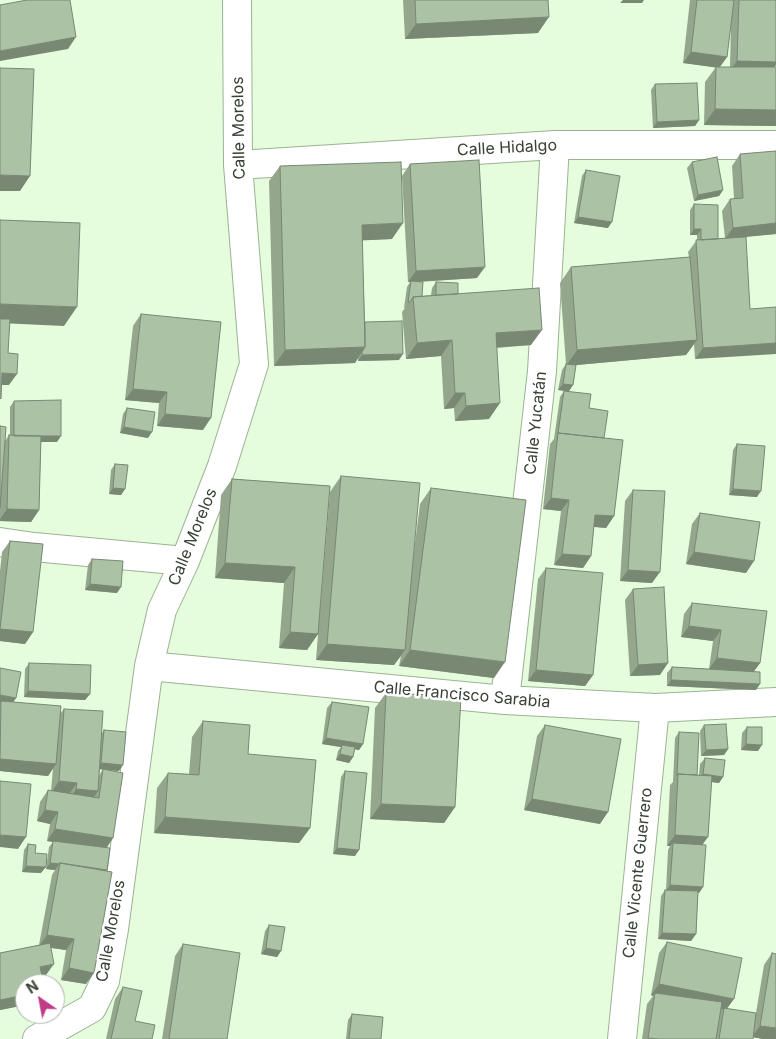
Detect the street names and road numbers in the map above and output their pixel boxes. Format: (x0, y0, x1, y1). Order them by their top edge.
street label: Calle Morelos (229, 76, 249, 180)
street label: Calle Hidalgo (457, 136, 557, 160)
street label: Calle Yucatán (521, 370, 551, 476)
street label: Calle Morelos (165, 486, 221, 588)
street label: Calle Francisco Sarabia (373, 678, 551, 712)
street label: Calle Vicente Guerrero (619, 787, 657, 959)
street label: Calle Morelos (93, 878, 129, 984)

